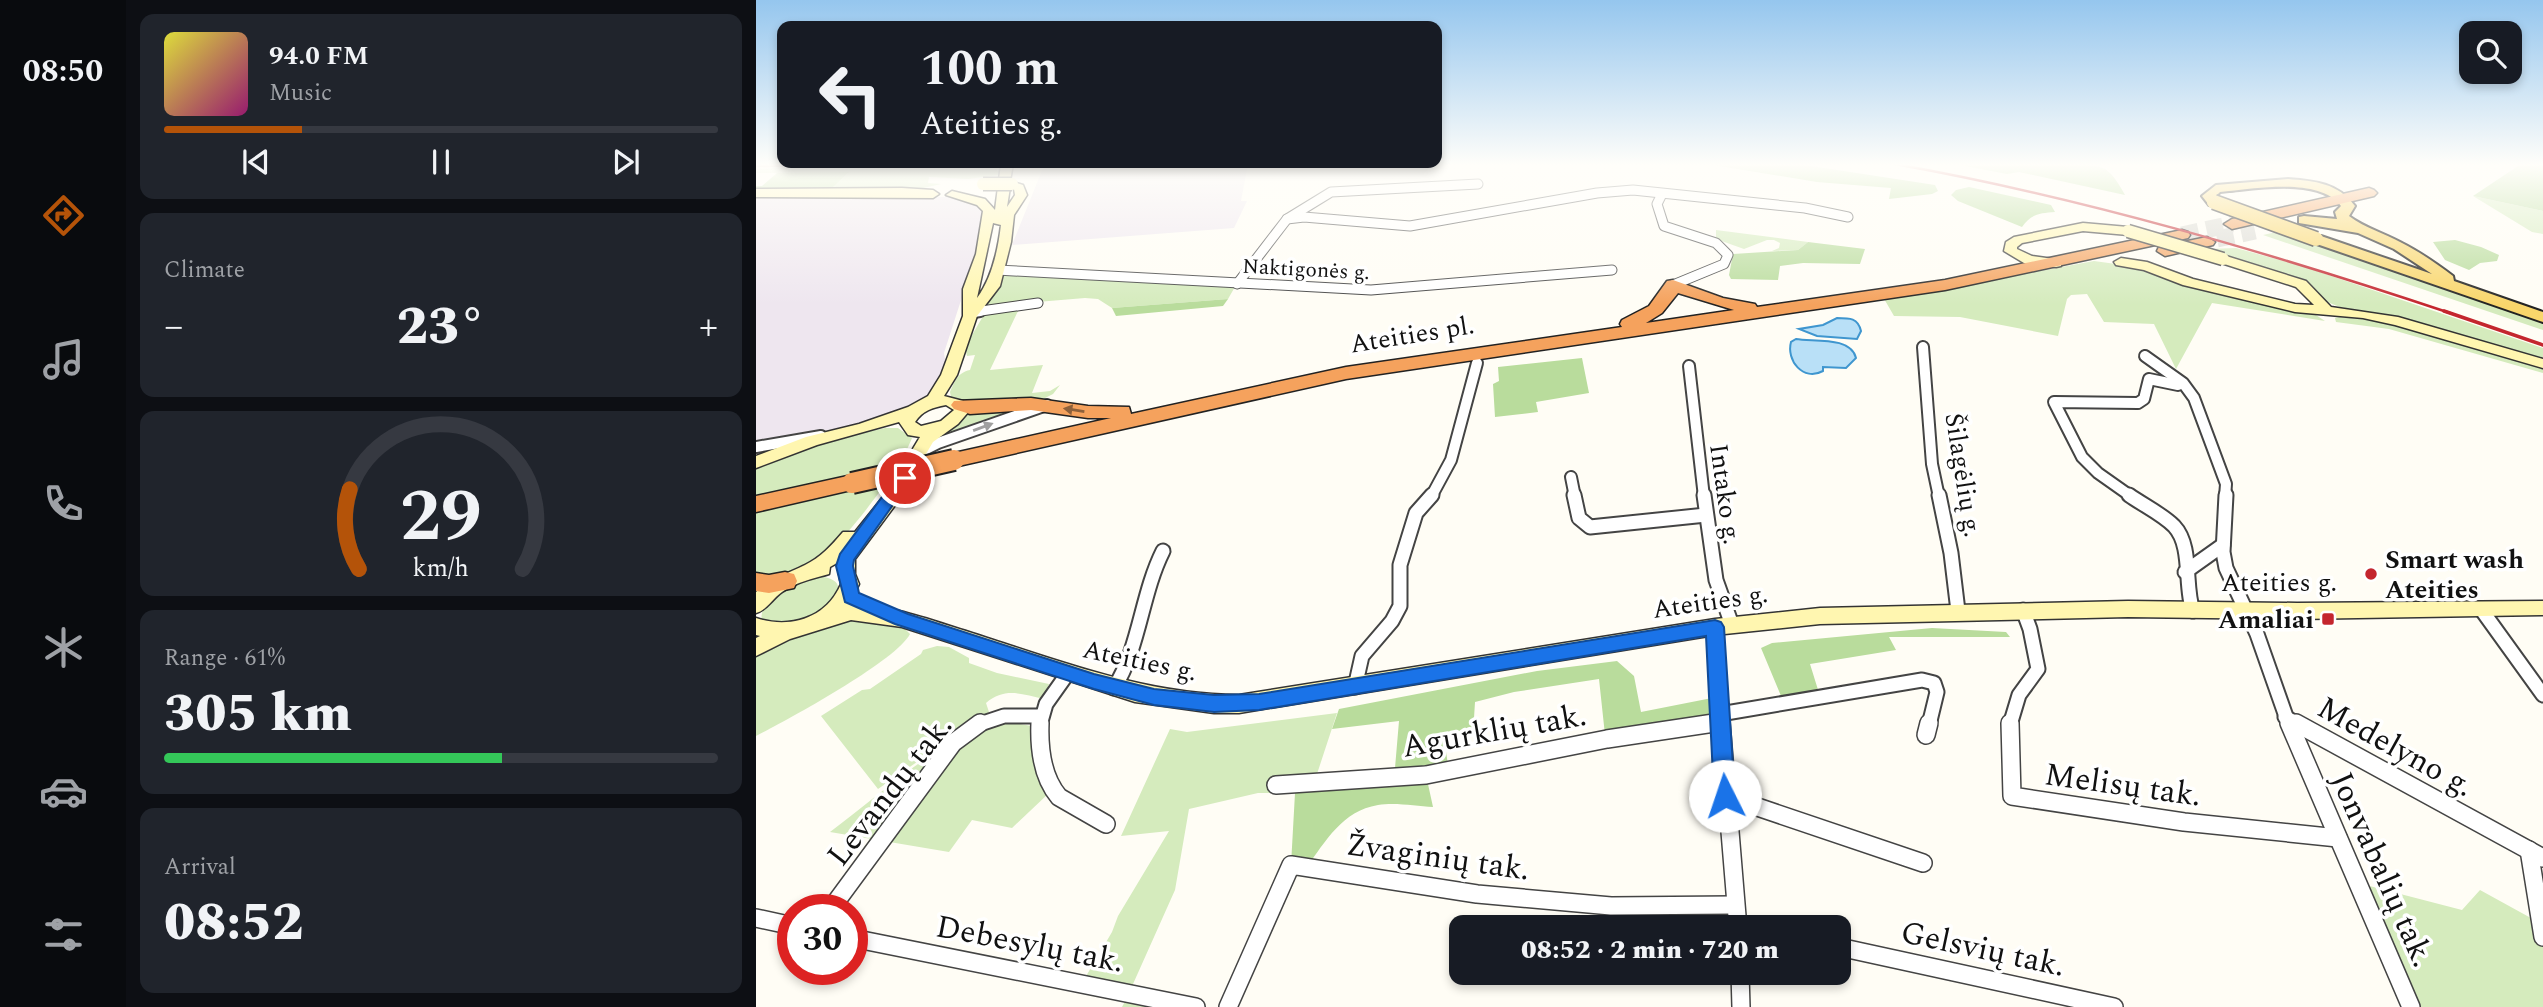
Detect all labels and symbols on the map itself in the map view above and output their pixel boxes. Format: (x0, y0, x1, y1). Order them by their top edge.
street label: Naktigonės g. (1242, 251, 1370, 289)
street label: Ateities pl. (1347, 305, 1477, 365)
one-way arrow (1063, 404, 1085, 415)
street label: Šilagėlių g. (1933, 410, 1993, 540)
one-way arrow (972, 421, 993, 432)
street label: Intako g. (1698, 441, 1752, 547)
pin (875, 448, 935, 508)
place label: Smart wash Ateities (2385, 540, 2524, 610)
street label: Ateities g. (2221, 563, 2337, 603)
marker: Smart wash Ateities (2363, 566, 2379, 582)
street label: Ateities g. (1650, 574, 1770, 630)
place label: Amaliai (2218, 600, 2314, 640)
marker: Amaliai (2320, 611, 2336, 627)
street label: Ateities g. (1079, 629, 1201, 693)
street label: Medelyno g. (2308, 684, 2483, 811)
street label: Agurklių tak. (1398, 691, 1590, 772)
street label: Levandų tak. (815, 704, 965, 877)
street label: Melisų tak. (2041, 750, 2204, 821)
position arrow (1688, 759, 1762, 833)
street label: Jonvabalių tak. (2317, 764, 2447, 975)
street label: Žvaginių tak. (1343, 820, 1533, 895)
speed limit sign: 30 (777, 894, 868, 985)
street label: Debesylų tak. (932, 902, 1128, 987)
street label: Gelsvių tak. (1896, 908, 2069, 991)

